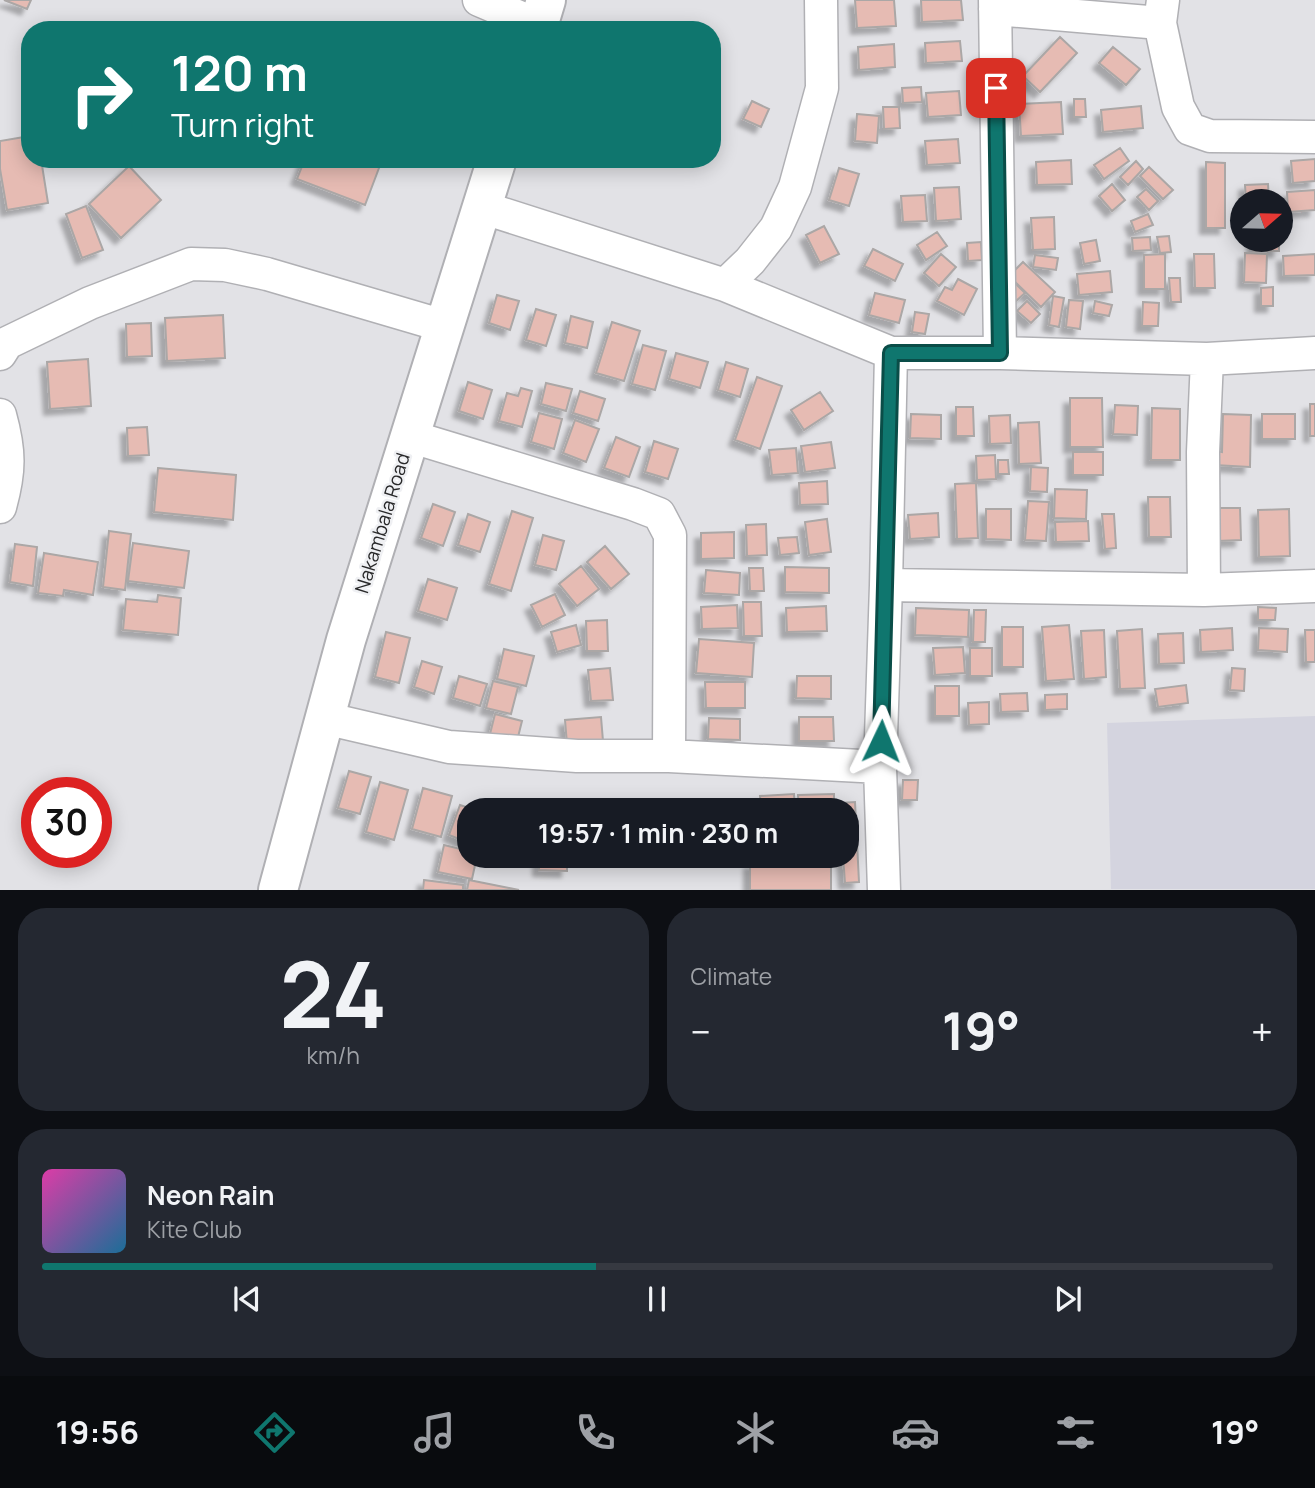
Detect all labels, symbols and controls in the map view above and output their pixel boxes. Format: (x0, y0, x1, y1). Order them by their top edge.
text: 120 m (171, 39, 308, 106)
icon: right (56, 49, 147, 140)
pin (966, 58, 1026, 118)
icon: arrive (977, 69, 1015, 107)
text: Turn right (171, 103, 314, 147)
north arrow (1230, 189, 1293, 252)
map controls (1230, 189, 1293, 252)
street label: Nakambala Road (348, 450, 416, 596)
position arrow (844, 704, 918, 778)
speed limit sign: 30 (21, 777, 112, 868)
text: 19:57 · 1 min · 230 m (538, 815, 778, 851)
text: 24 (279, 931, 387, 1055)
text: Climate (691, 960, 772, 992)
text: 19° (942, 995, 1020, 1066)
text: − (691, 1005, 711, 1057)
text: + (1251, 1005, 1273, 1057)
text: km/h (307, 1039, 360, 1071)
text: Neon Rain (147, 1177, 275, 1213)
text: Kite Club (147, 1213, 242, 1245)
icon: previous (228, 1280, 266, 1318)
icon: pause (638, 1280, 676, 1318)
icon: next (1049, 1280, 1087, 1318)
icon: directions (250, 1408, 299, 1457)
icon: music (410, 1408, 459, 1457)
icon: phone (571, 1408, 620, 1457)
icon: climate (731, 1408, 780, 1457)
icon: car (891, 1408, 940, 1457)
icon: filters (1051, 1408, 1100, 1457)
text: 19:56 (56, 1410, 139, 1454)
text: 19° (1211, 1410, 1259, 1454)

